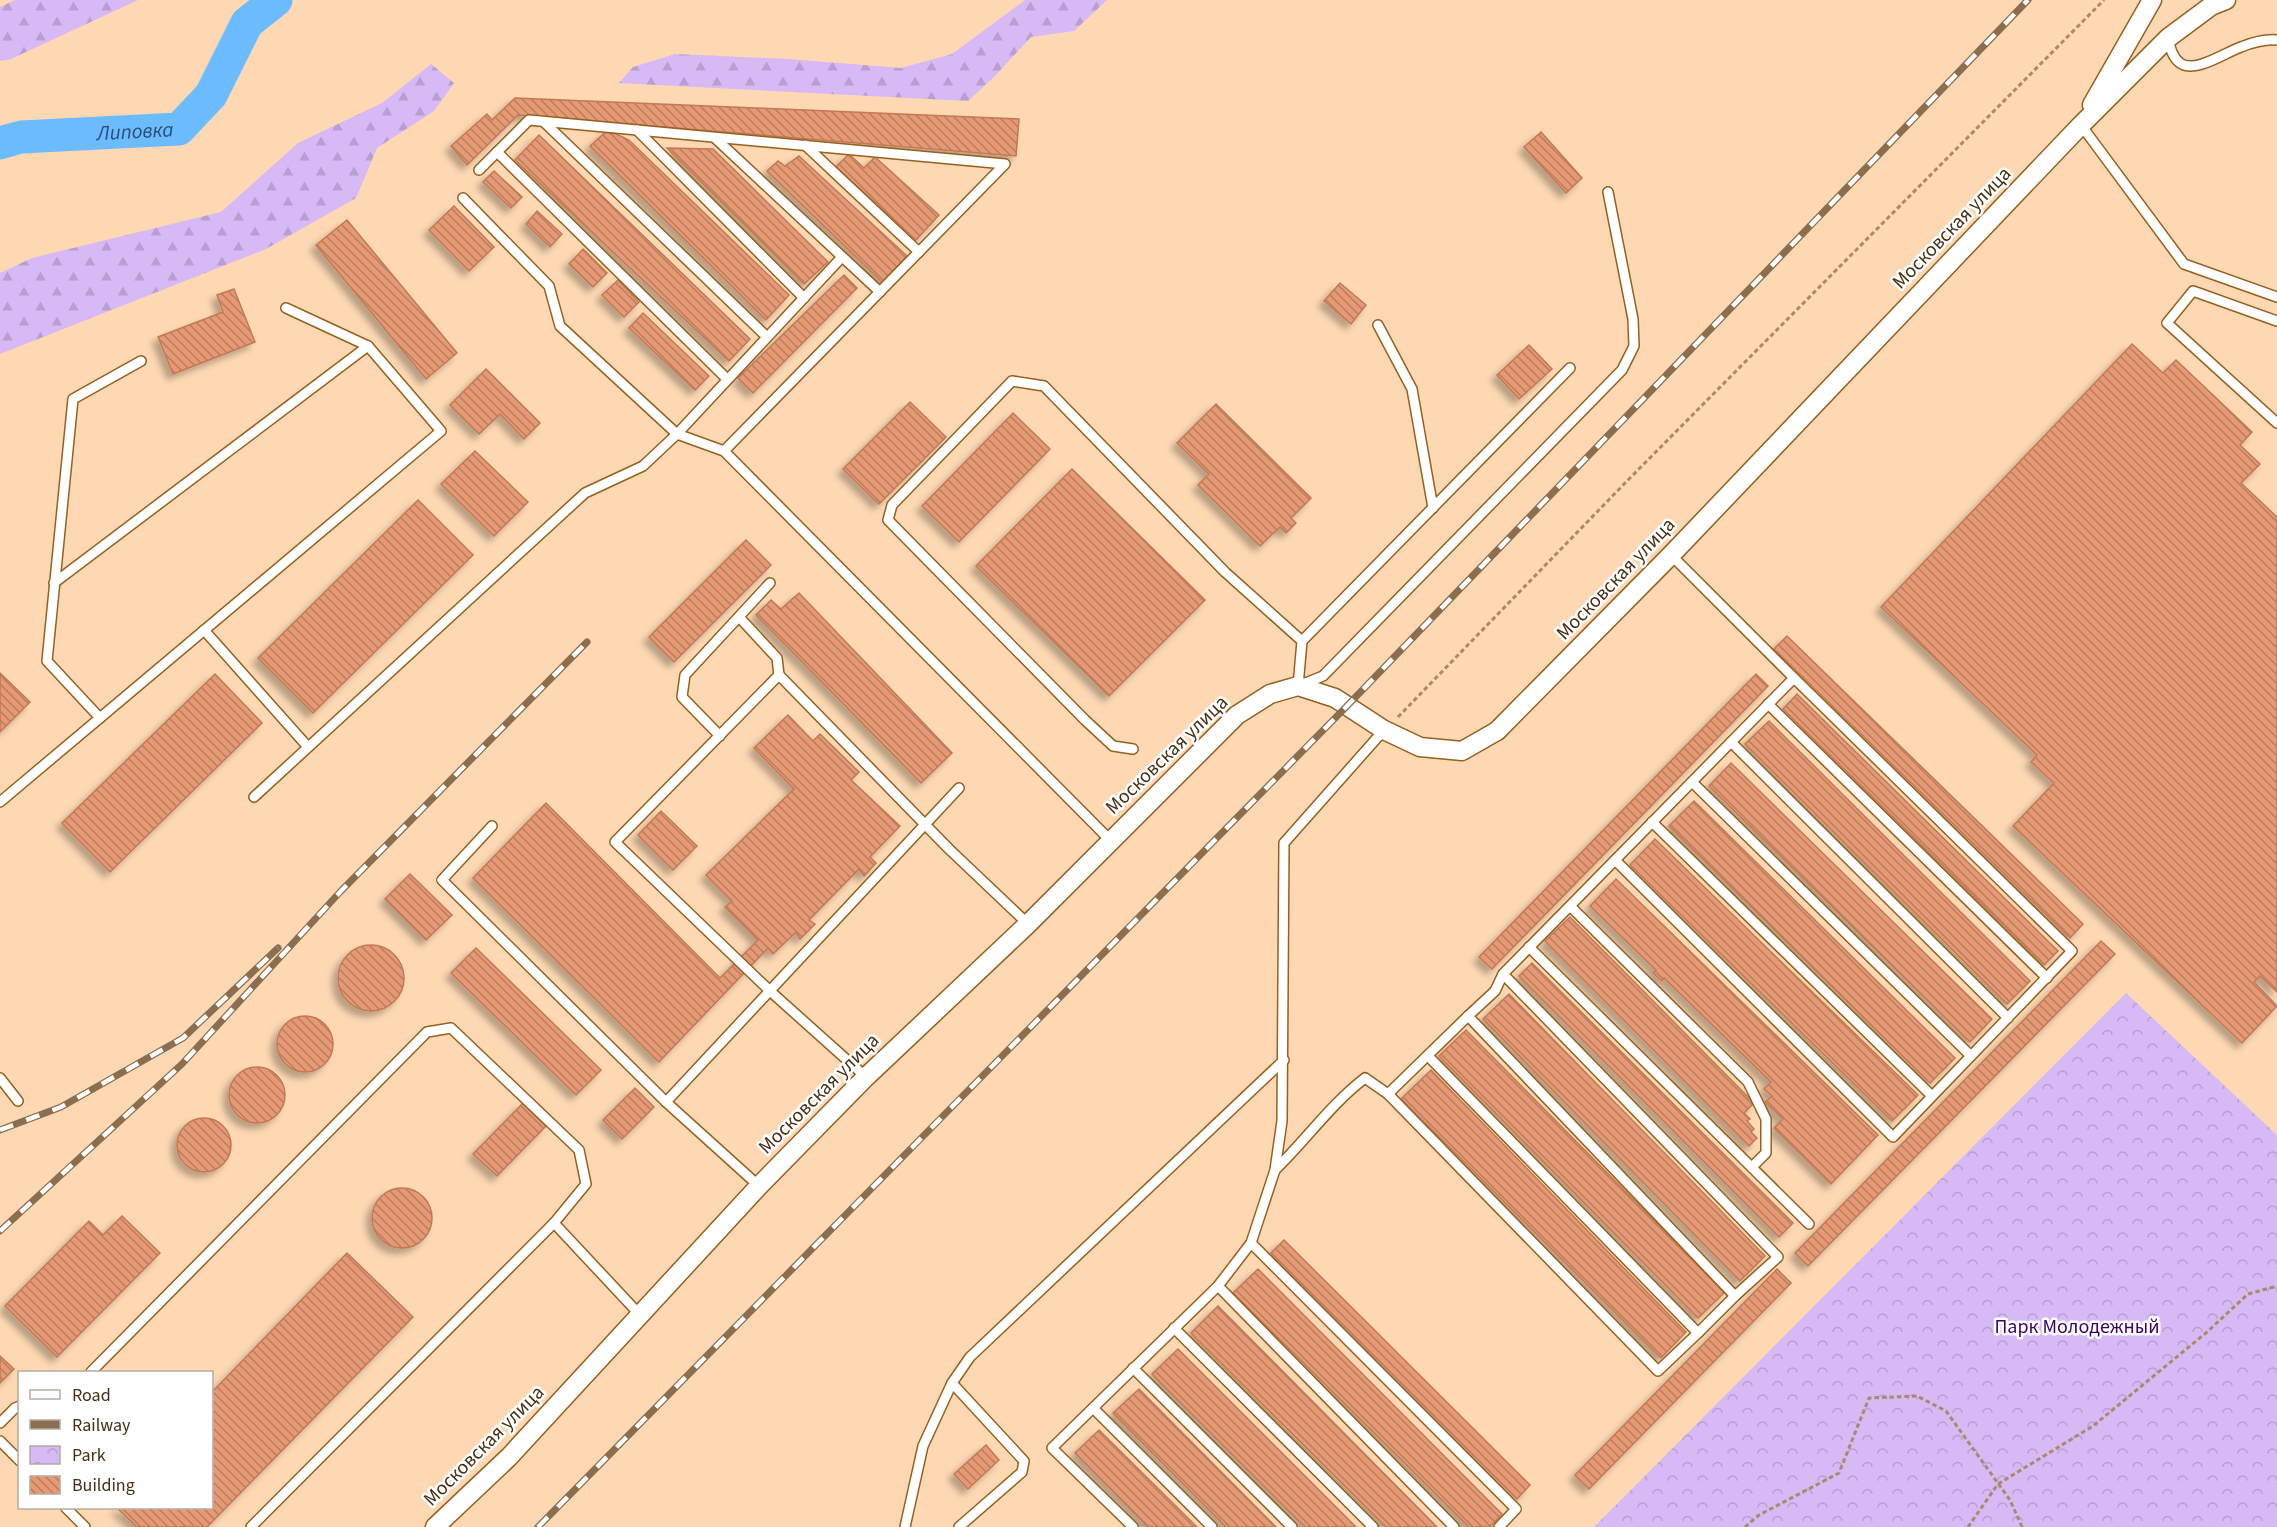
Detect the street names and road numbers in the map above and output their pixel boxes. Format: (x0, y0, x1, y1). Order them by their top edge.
street label: Московская улица (1886, 160, 2018, 296)
street label: Московская улица (1550, 511, 1682, 647)
street label: Московская улица (1099, 689, 1235, 821)
street label: Московская улица (752, 1027, 886, 1161)
street label: Московская улица (417, 1379, 551, 1513)

